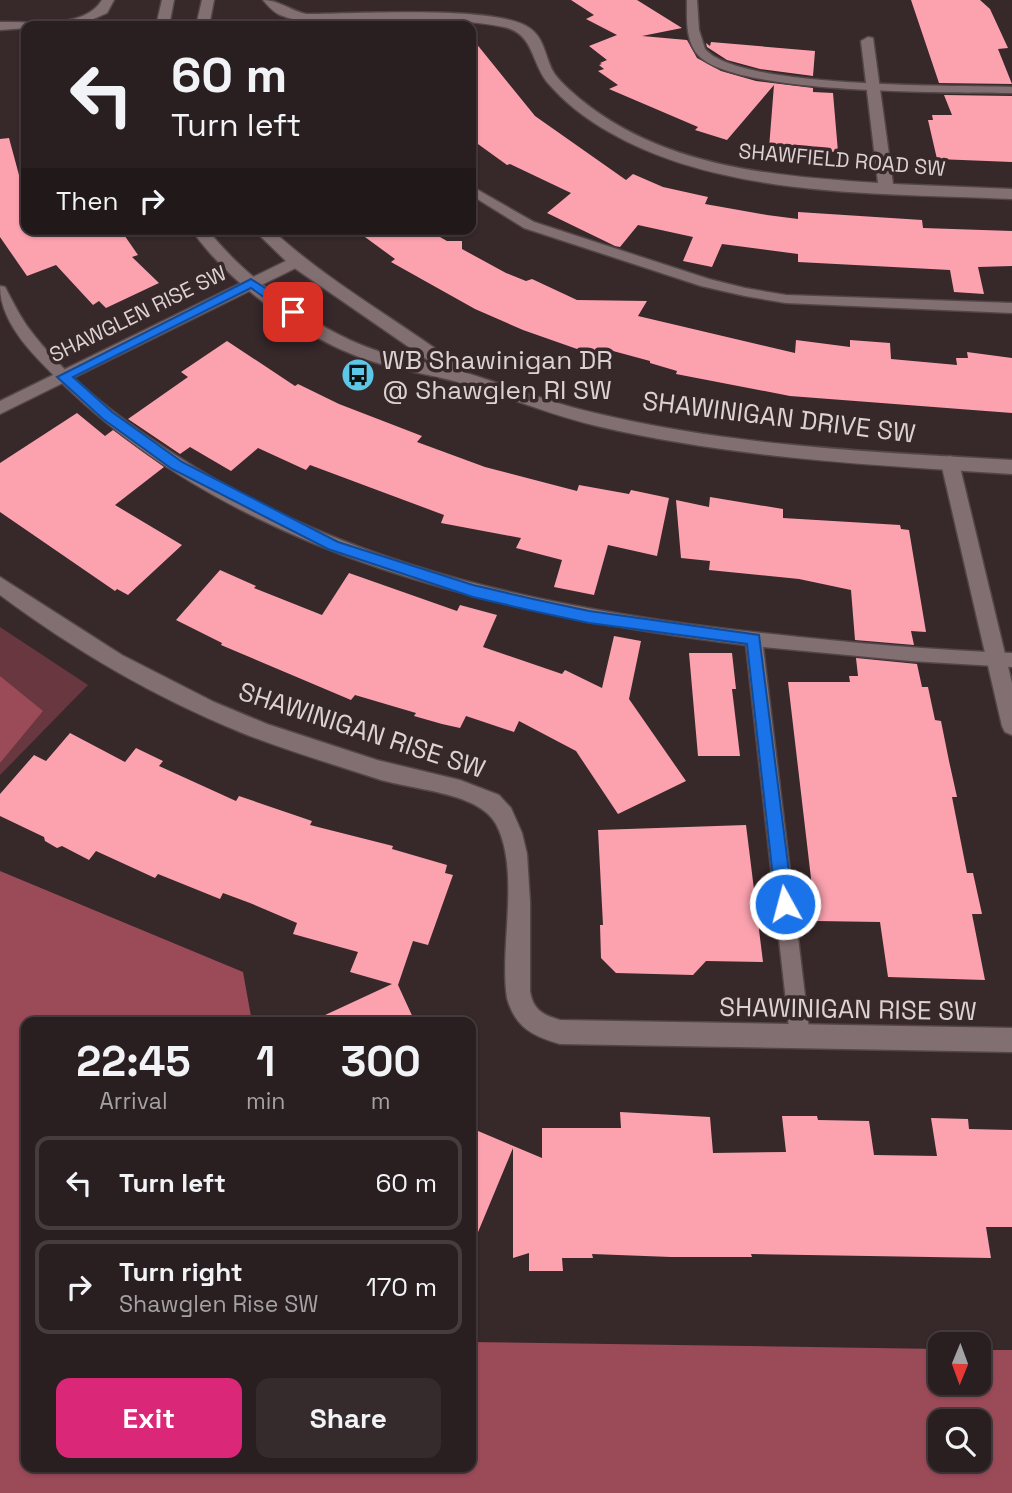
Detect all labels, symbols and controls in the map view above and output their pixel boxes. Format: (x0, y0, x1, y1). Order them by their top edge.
text: 60 m (171, 44, 287, 106)
icon: left (56, 49, 147, 140)
text: Turn left (171, 105, 301, 145)
street label: SHAWFIELD ROAD SW (737, 137, 947, 182)
icon: right (133, 182, 171, 220)
text: Then (56, 184, 119, 218)
street label: SHAWGLEN RISE SW (45, 259, 231, 368)
pin (263, 282, 323, 342)
icon: arrive (274, 293, 312, 331)
place label: WB Shawinigan DR @ Shawglen RI SW (382, 343, 613, 407)
bus stop icon: WB Shawinigan DR @ Shawglen RI SW (339, 356, 377, 394)
street label: SHAWINIGAN DRIVE SW (640, 383, 918, 451)
street label: SHAWINIGAN RISE SW (234, 674, 490, 786)
position arrow (748, 867, 822, 941)
street label: SHAWINIGAN RISE SW (719, 990, 977, 1028)
text: 22:45 (76, 1035, 191, 1088)
text: 1 (256, 1035, 275, 1088)
text: 300 (341, 1035, 421, 1088)
text: Arrival (99, 1086, 168, 1116)
text: min (246, 1086, 285, 1116)
text: m (371, 1086, 391, 1116)
icon: left (60, 1164, 98, 1202)
text: Turn left (119, 1166, 226, 1200)
text: 60 m (375, 1166, 437, 1200)
text: Turn right (119, 1255, 243, 1289)
icon: right (60, 1268, 98, 1306)
text: 170 m (366, 1270, 437, 1304)
text: Shawglen Rise SW (119, 1289, 318, 1319)
north arrow (928, 1332, 990, 1395)
map controls (928, 1332, 991, 1472)
button: Exit (56, 1378, 242, 1458)
button: Share (256, 1378, 441, 1458)
button: search (928, 1409, 991, 1472)

